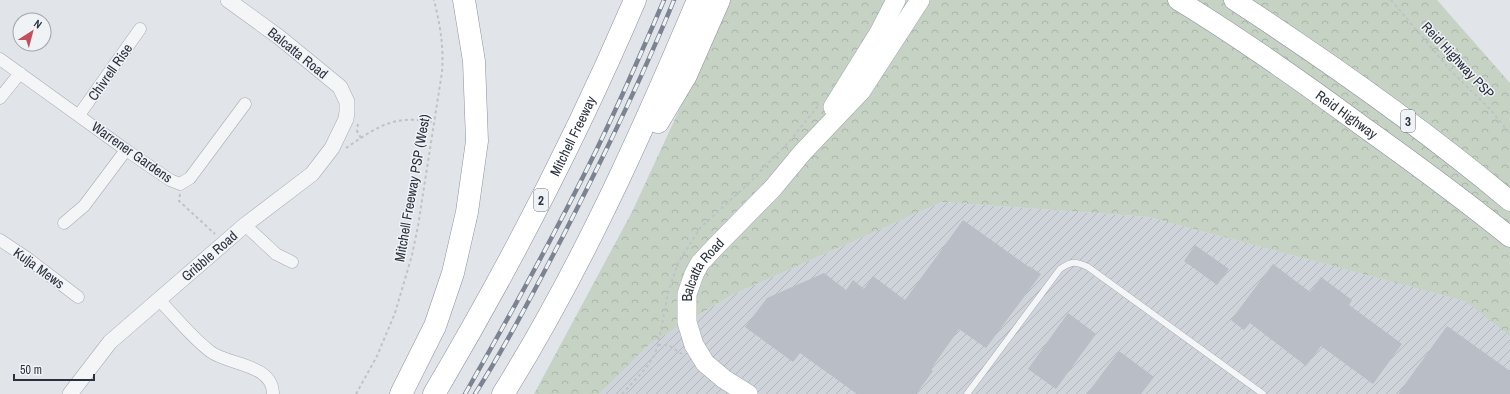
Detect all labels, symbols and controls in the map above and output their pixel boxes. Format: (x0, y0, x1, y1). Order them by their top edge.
north arrow (12, 12, 52, 52)
text: N (31, 16, 45, 31)
street label: Reid Highway PSP (1418, 18, 1498, 102)
street label: Balcatta Road (264, 23, 332, 83)
street label: Chivrell Rise (84, 40, 136, 104)
street label: Reid Highway (1312, 86, 1381, 143)
street label: Mitchell Freeway (546, 93, 600, 179)
road number: 3 (1401, 110, 1415, 132)
street label: Mitchell Freeway PSP (West) (390, 113, 434, 263)
street label: Warrener Gardens (88, 117, 176, 187)
road number: 2 (534, 189, 548, 211)
street label: Gribble Road (178, 227, 241, 285)
street label: Balcatta Road (678, 234, 728, 301)
street label: Kulja Mews (10, 243, 68, 293)
scale bar (14, 356, 94, 382)
text: 50 m (20, 362, 42, 378)

